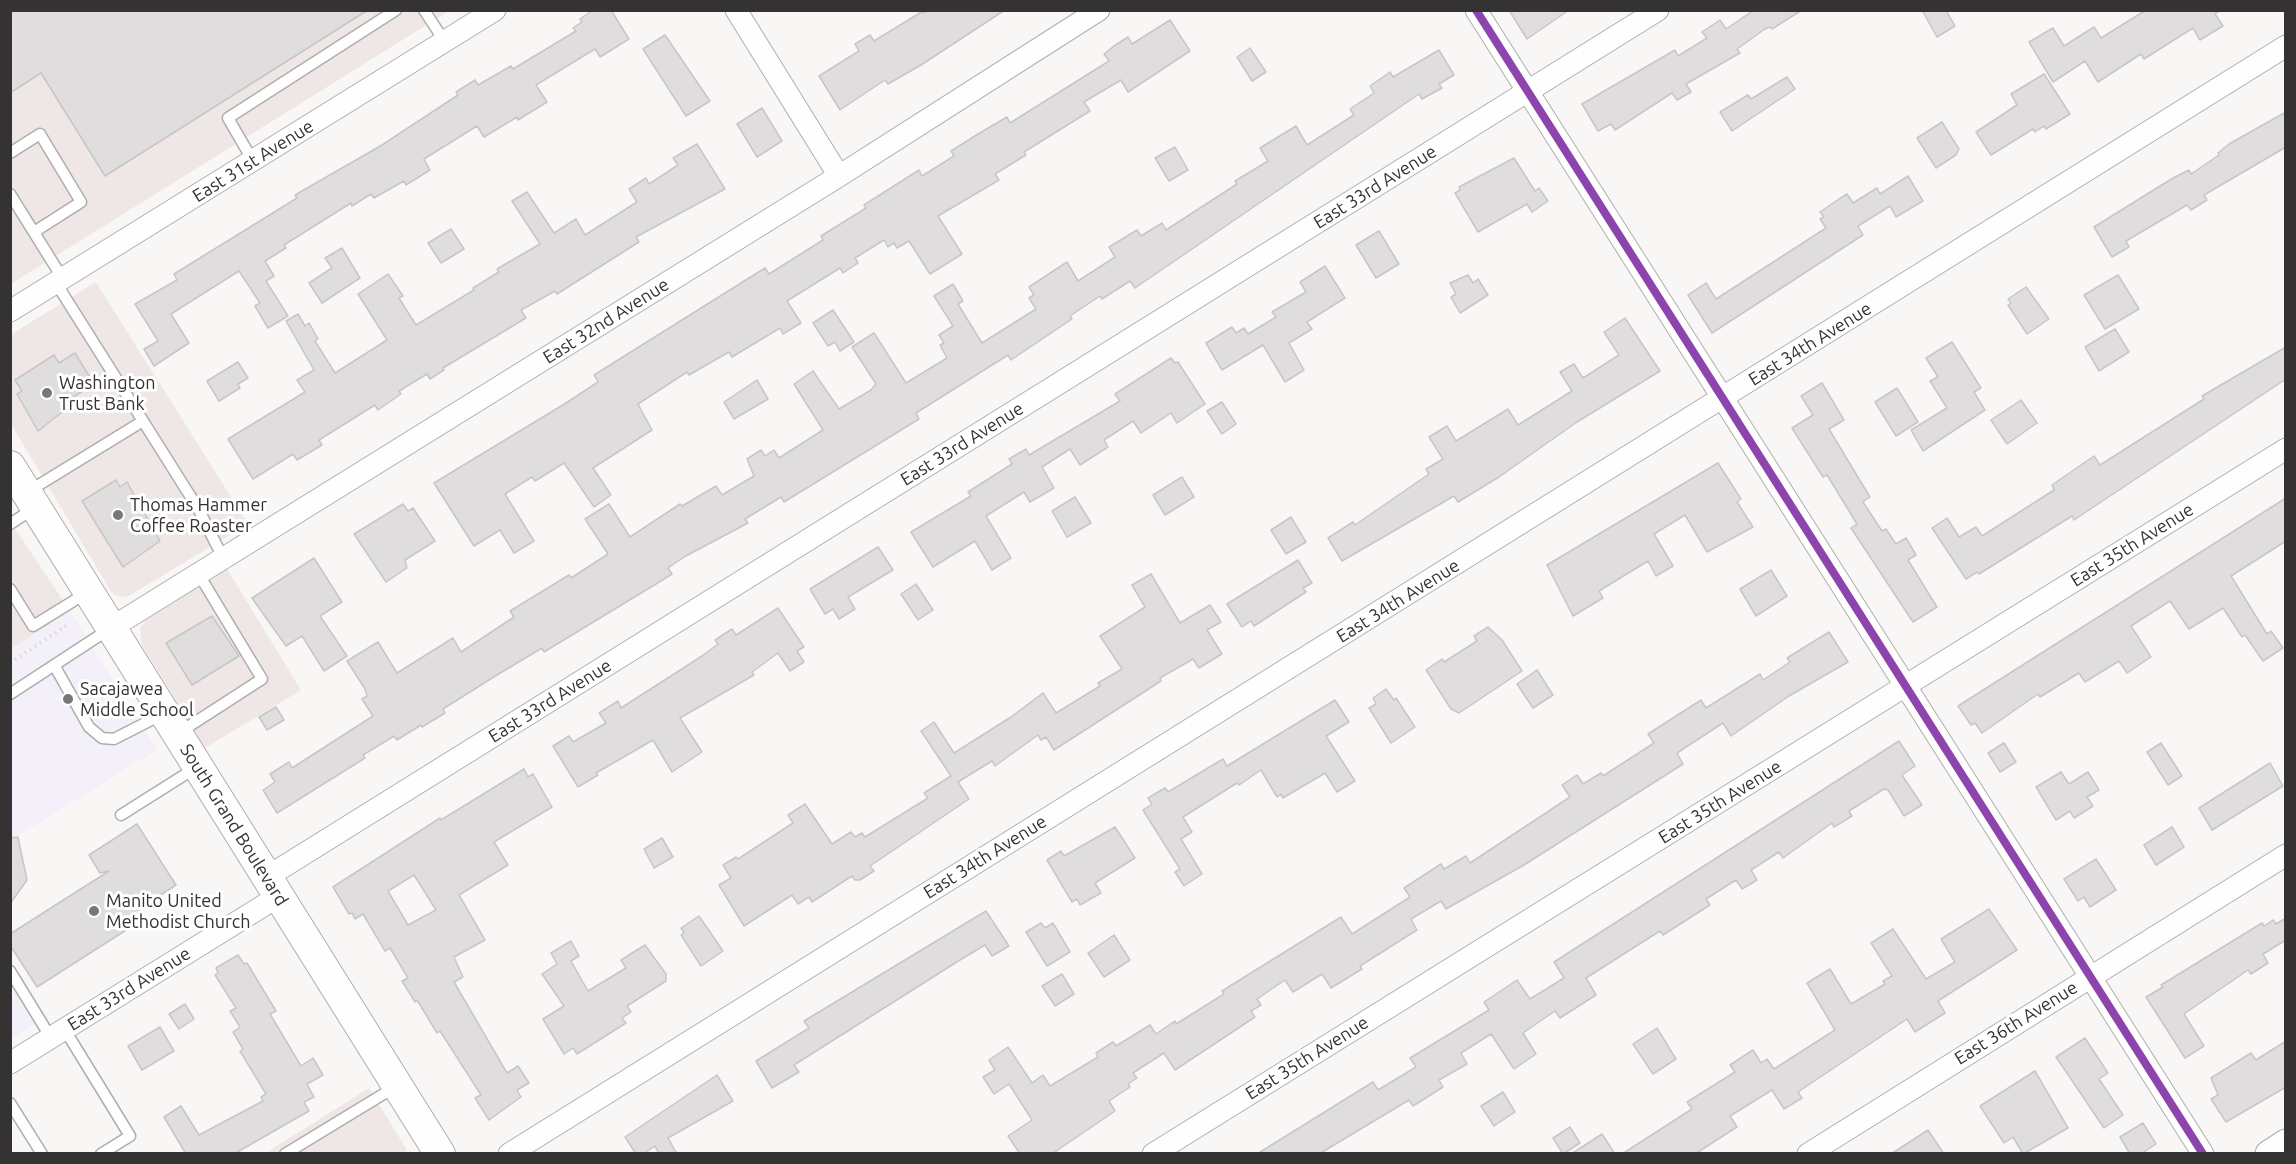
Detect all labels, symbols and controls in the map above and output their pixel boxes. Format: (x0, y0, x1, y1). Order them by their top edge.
street label: East 31st Avenue (189, 115, 317, 207)
street label: East 33rd Avenue (1310, 141, 1440, 233)
street label: East 32nd Avenue (539, 274, 673, 368)
street label: East 34th Avenue (1745, 298, 1875, 390)
place label: Washington Trust Bank (59, 372, 155, 415)
marker: Washington Trust Bank (40, 386, 54, 400)
street label: East 33rd Avenue (897, 398, 1027, 490)
place label: Thomas Hammer Coffee Roaster (130, 494, 267, 536)
street label: East 35th Avenue (2067, 499, 2197, 591)
marker: Thomas Hammer Coffee Roaster (111, 508, 125, 522)
street label: East 34th Avenue (1333, 555, 1463, 647)
street label: East 33rd Avenue (485, 655, 615, 747)
place label: Sacajawea Middle School (80, 678, 194, 720)
marker: Sacajawea Middle School (61, 692, 75, 706)
street label: South Grand Boulevard (175, 740, 293, 910)
street label: East 35th Avenue (1655, 756, 1785, 848)
street label: East 34th Avenue (920, 811, 1050, 903)
place label: Manito United Methodist Church (106, 890, 250, 932)
marker: Manito United Methodist Church (87, 904, 101, 918)
street label: East 33rd Avenue (64, 943, 194, 1035)
street label: East 36th Avenue (1951, 977, 2081, 1069)
street label: East 35th Avenue (1242, 1012, 1372, 1104)

